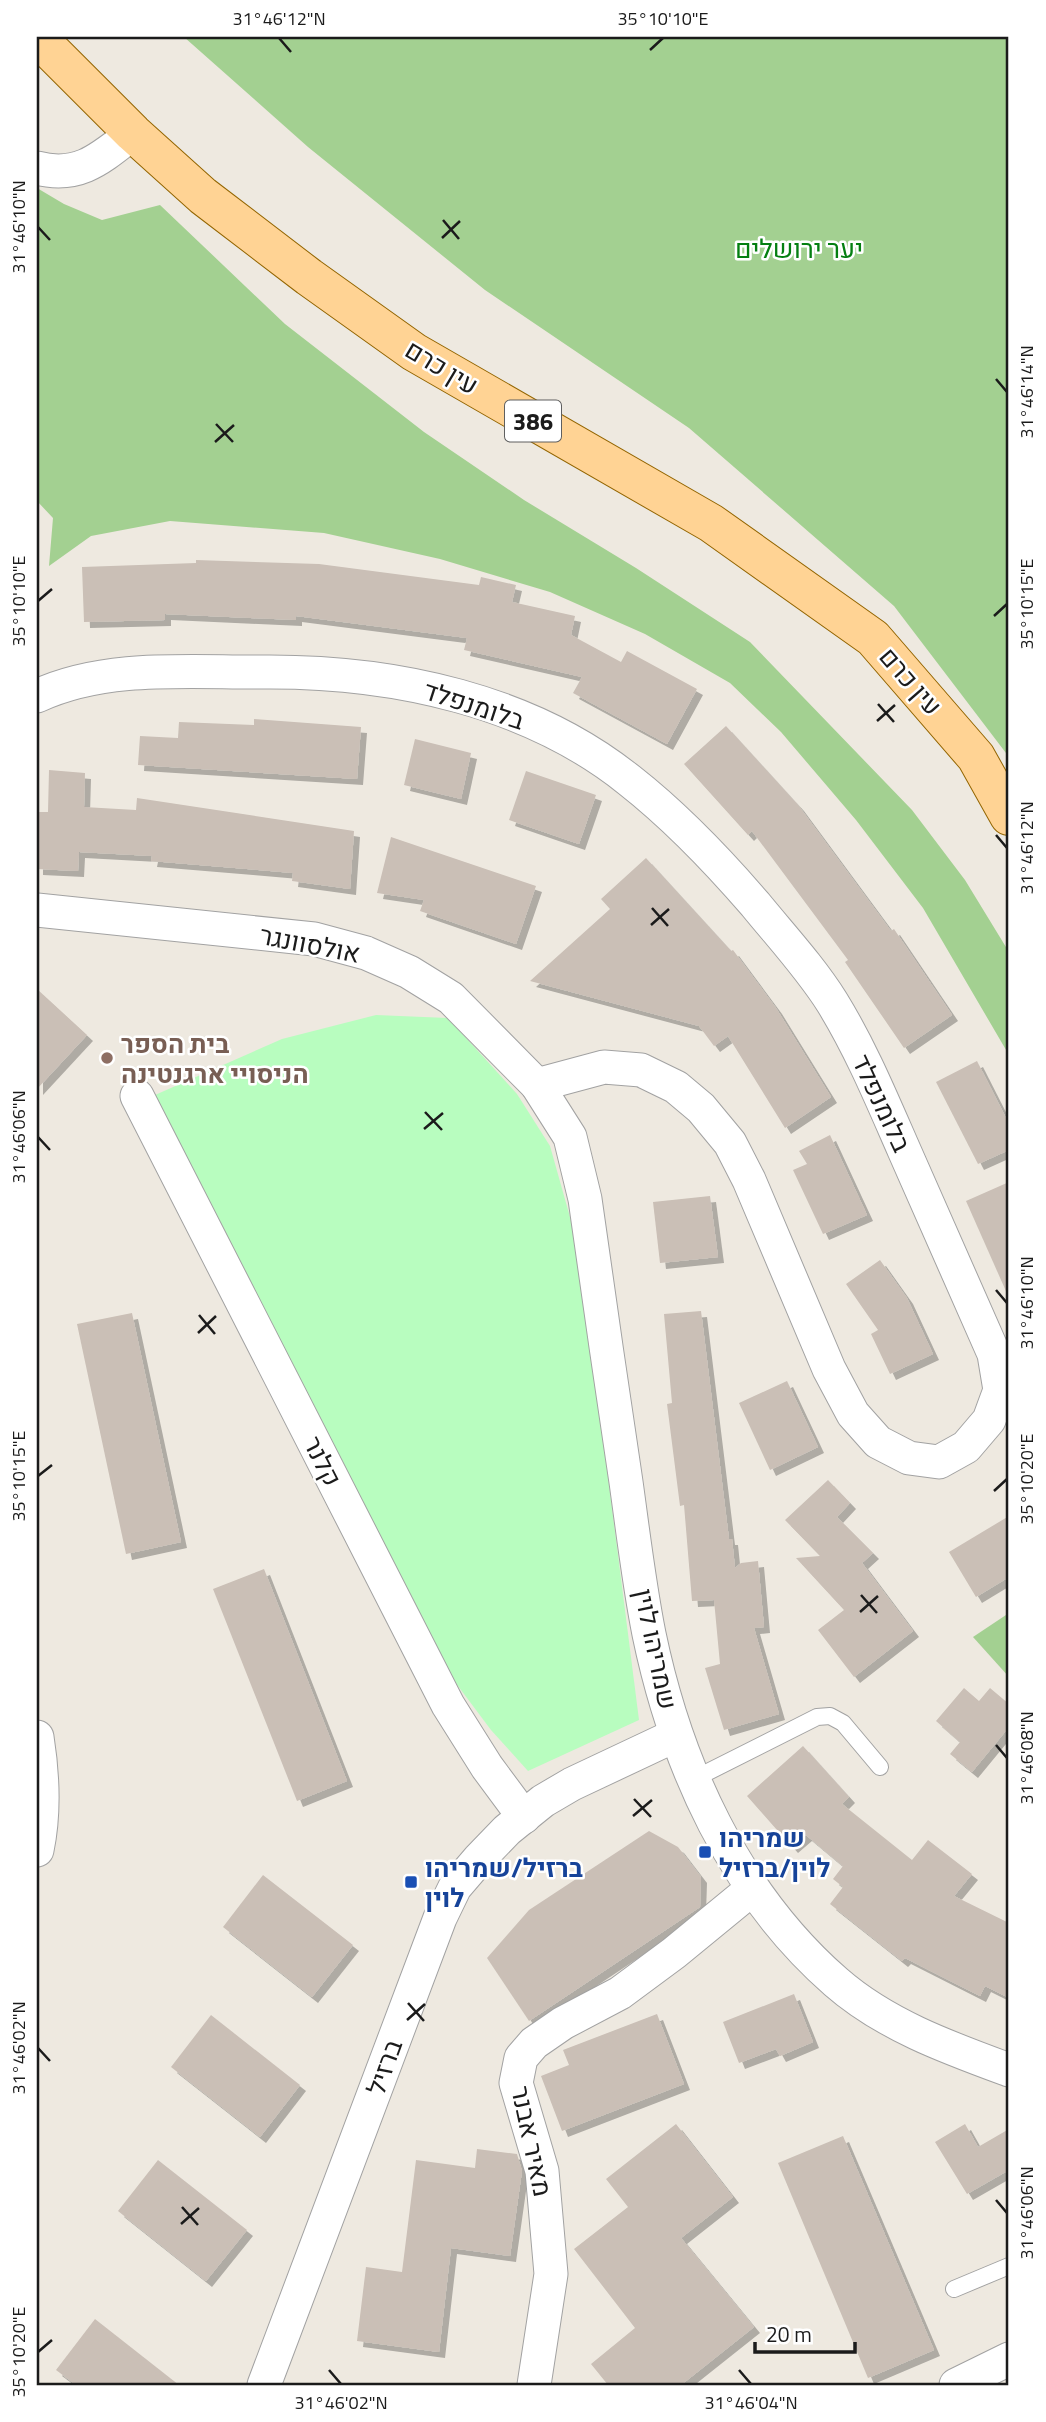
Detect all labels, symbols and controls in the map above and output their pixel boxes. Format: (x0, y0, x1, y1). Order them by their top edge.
text: 31°46'12"N (232, 5, 326, 32)
text: 35°10'10"E (618, 5, 709, 32)
text: 31°46'10"N (5, 180, 32, 274)
park label: יער ירושלים (735, 229, 863, 268)
street label: עין כרם (398, 330, 486, 404)
text: 31°46'14"N (1013, 345, 1040, 439)
road number: 386 (505, 400, 561, 442)
text: 35°10'10"E (5, 555, 32, 646)
text: 35°10'15"E (1013, 558, 1040, 649)
street label: עין כרם (870, 638, 952, 724)
street label: בלומנפלד (419, 670, 530, 740)
text: 31°46'12"N (1013, 801, 1040, 895)
street label: אולסוונגר (256, 915, 364, 973)
place label: בית הספר הניסויי ארגנטינה (121, 1024, 309, 1093)
street label: בלומנפלד (842, 1048, 922, 1159)
marker: בית הספר הניסויי ארגנטינה (99, 1050, 115, 1066)
text: 31°46'06"N (5, 1090, 32, 1184)
text: 31°46'10"N (1013, 1256, 1040, 1350)
street label: קלנר (294, 1429, 352, 1493)
text: 35°10'15"E (5, 1430, 32, 1521)
text: 35°10'20"E (1013, 1433, 1040, 1524)
street label: שמריהו לוין (624, 1585, 688, 1713)
text: 31°46'08"N (1013, 1711, 1040, 1805)
place label: שמריהו לוין/ברזיל (719, 1818, 830, 1887)
marker: שמריהו לוין/ברזיל (697, 1844, 713, 1860)
place label: ברזיל/שמריהו לוין (425, 1848, 583, 1917)
marker: ברזיל/שמריהו לוין (403, 1874, 419, 1890)
text: 31°46'02"N (5, 2001, 32, 2095)
street label: ברזיל (356, 2033, 412, 2100)
street label: מאיר אבנר (501, 2082, 563, 2200)
text: 31°46'06"N (1013, 2166, 1040, 2260)
text: 35°10'20"E (5, 2306, 32, 2397)
scale bar (755, 2310, 855, 2354)
text: 20 m (766, 2318, 812, 2350)
text: 31°46'02"N (294, 2389, 388, 2416)
text: 31°46'04"N (704, 2389, 798, 2416)

